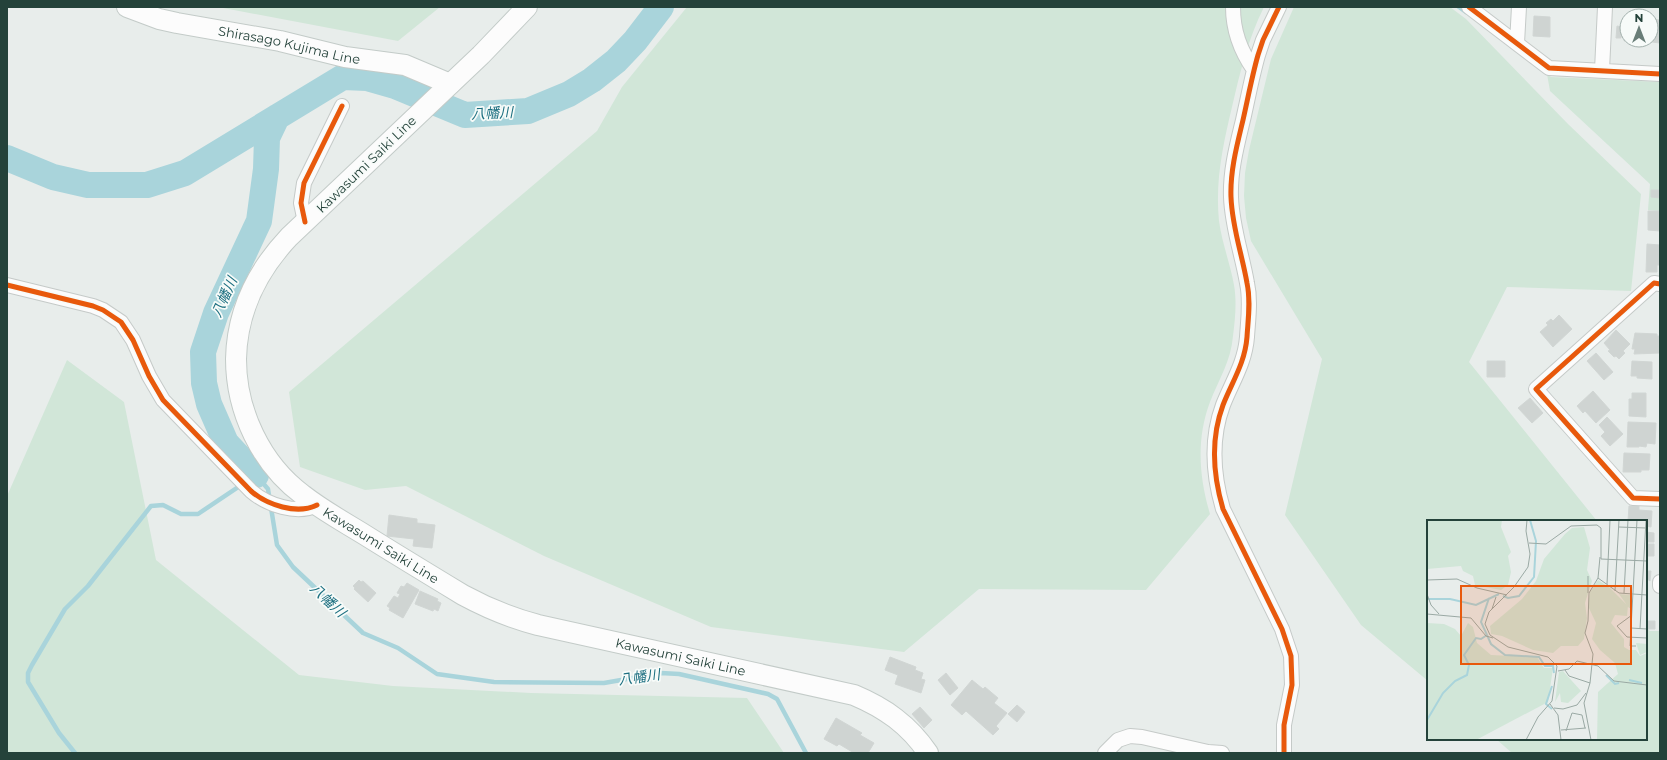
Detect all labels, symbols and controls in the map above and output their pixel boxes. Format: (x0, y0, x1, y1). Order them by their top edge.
north arrow (1619, 8, 1659, 48)
text: N (1635, 11, 1643, 25)
street label: Shirasago Kujima Line (217, 22, 361, 67)
water label: 八幡川 (471, 103, 515, 123)
street label: Kawasumi Saiki Line (313, 112, 419, 216)
water label: 八幡川 (207, 272, 242, 320)
street label: Kawasumi Saiki Line (320, 503, 442, 587)
inset map (1427, 520, 1647, 740)
water label: 八幡川 (307, 579, 351, 622)
street label: Kawasumi Saiki Line (614, 634, 747, 679)
water label: 八幡川 (617, 665, 663, 689)

